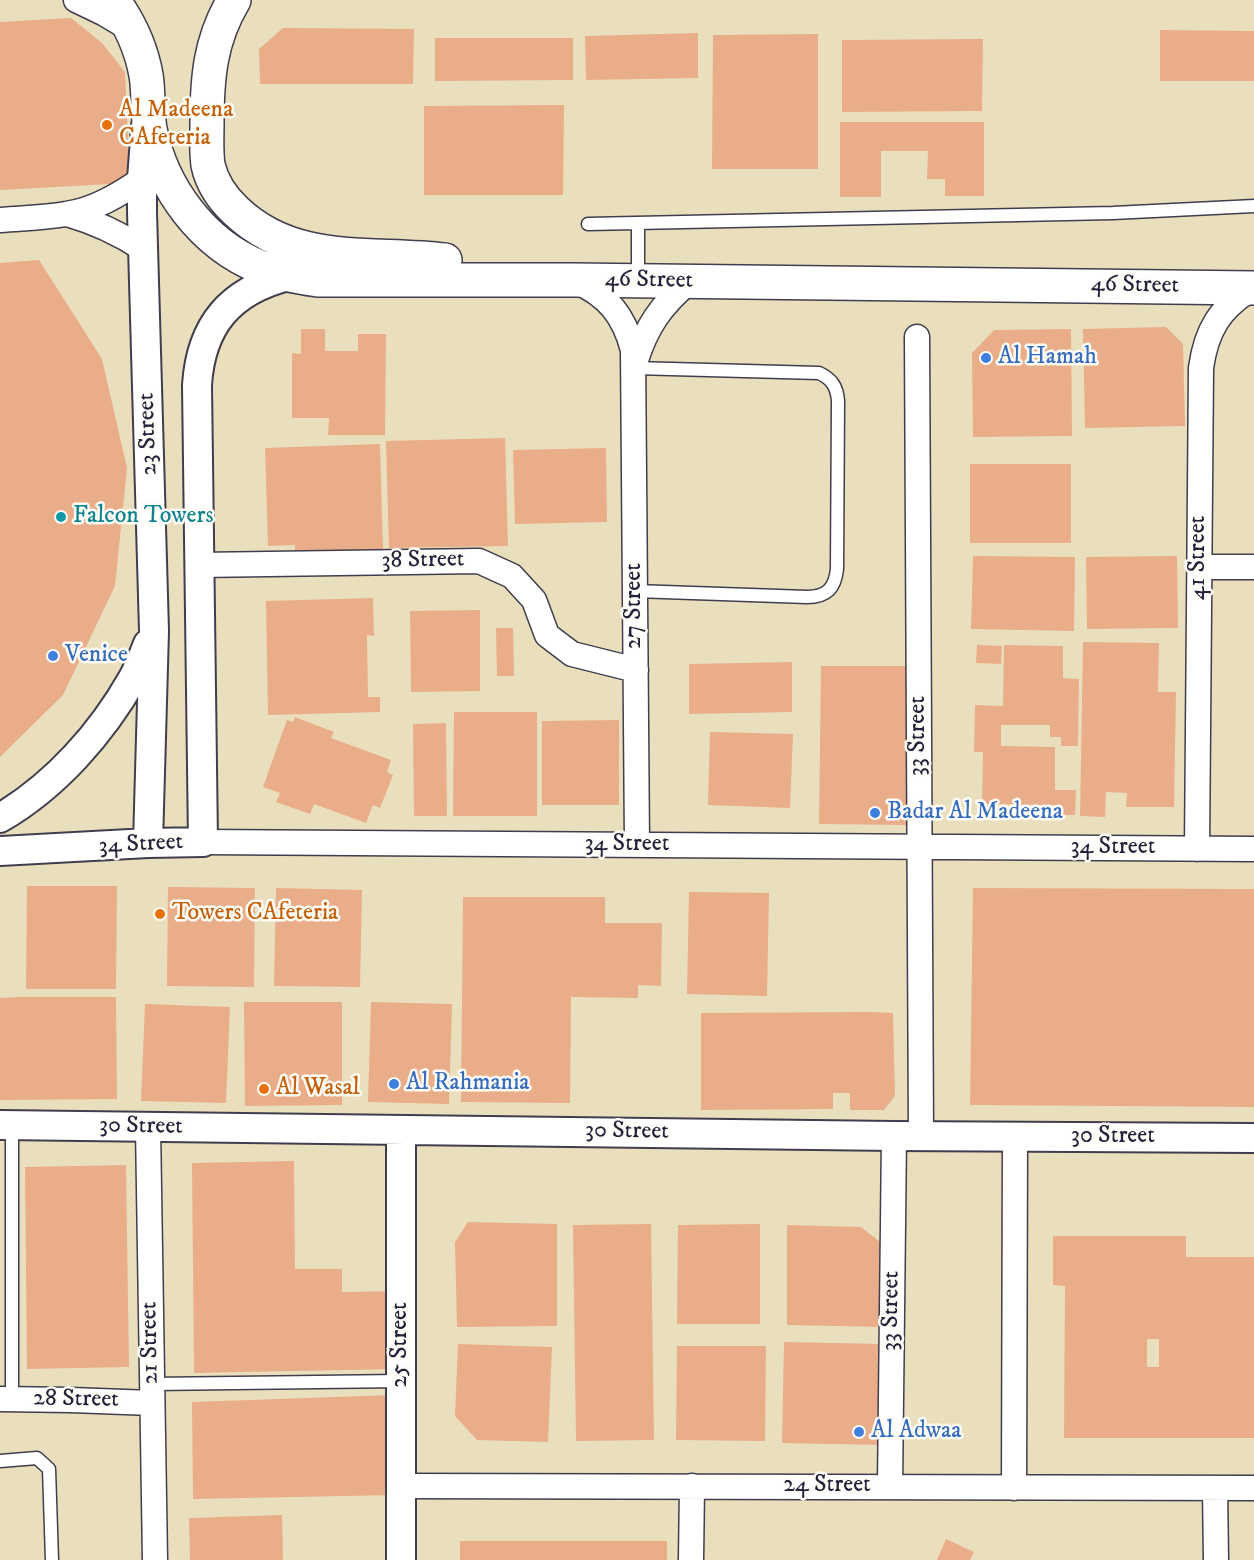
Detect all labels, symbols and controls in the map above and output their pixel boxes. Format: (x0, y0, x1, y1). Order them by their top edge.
place label: Al Madeena CAfeteria (119, 97, 233, 153)
marker: Al Madeena CAfeteria (100, 118, 114, 132)
street label: 46 Street (605, 266, 693, 296)
street label: 46 Street (1091, 271, 1179, 301)
place label: Al Hamah (998, 344, 1097, 372)
marker: Al Hamah (979, 351, 993, 365)
street label: 23 Street (133, 392, 165, 476)
place label: Falcon Towers (73, 503, 213, 531)
marker: Falcon Towers (54, 510, 68, 524)
street label: 41 Street (1185, 516, 1213, 600)
street label: 38 Street (381, 546, 465, 576)
street label: 27 Street (621, 563, 649, 649)
place label: Venice (65, 642, 128, 670)
marker: Venice (46, 649, 60, 663)
street label: 33 Street (905, 696, 933, 776)
place label: Badar Al Madeena (887, 799, 1063, 827)
marker: Badar Al Madeena (868, 806, 882, 820)
street label: 34 Street (98, 828, 184, 862)
street label: 34 Street (585, 831, 669, 859)
street label: 34 Street (1071, 834, 1155, 862)
place label: Towers CAfeteria (172, 900, 338, 928)
marker: Towers CAfeteria (153, 907, 167, 921)
place label: Al Rahmania (406, 1070, 530, 1098)
place label: Al Wasal (276, 1075, 360, 1103)
marker: Al Rahmania (387, 1077, 401, 1091)
marker: Al Wasal (257, 1082, 271, 1096)
street label: 30 Street (99, 1112, 183, 1142)
street label: 30 Street (585, 1117, 669, 1147)
street label: 30 Street (1071, 1123, 1155, 1151)
street label: 33 Street (877, 1271, 907, 1351)
street label: 21 Street (136, 1301, 166, 1385)
street label: 25 Street (387, 1302, 415, 1388)
street label: 28 Street (33, 1385, 119, 1415)
place label: Al Adwaa (871, 1418, 962, 1446)
marker: Al Adwaa (852, 1425, 866, 1439)
street label: 24 Street (783, 1472, 871, 1500)

